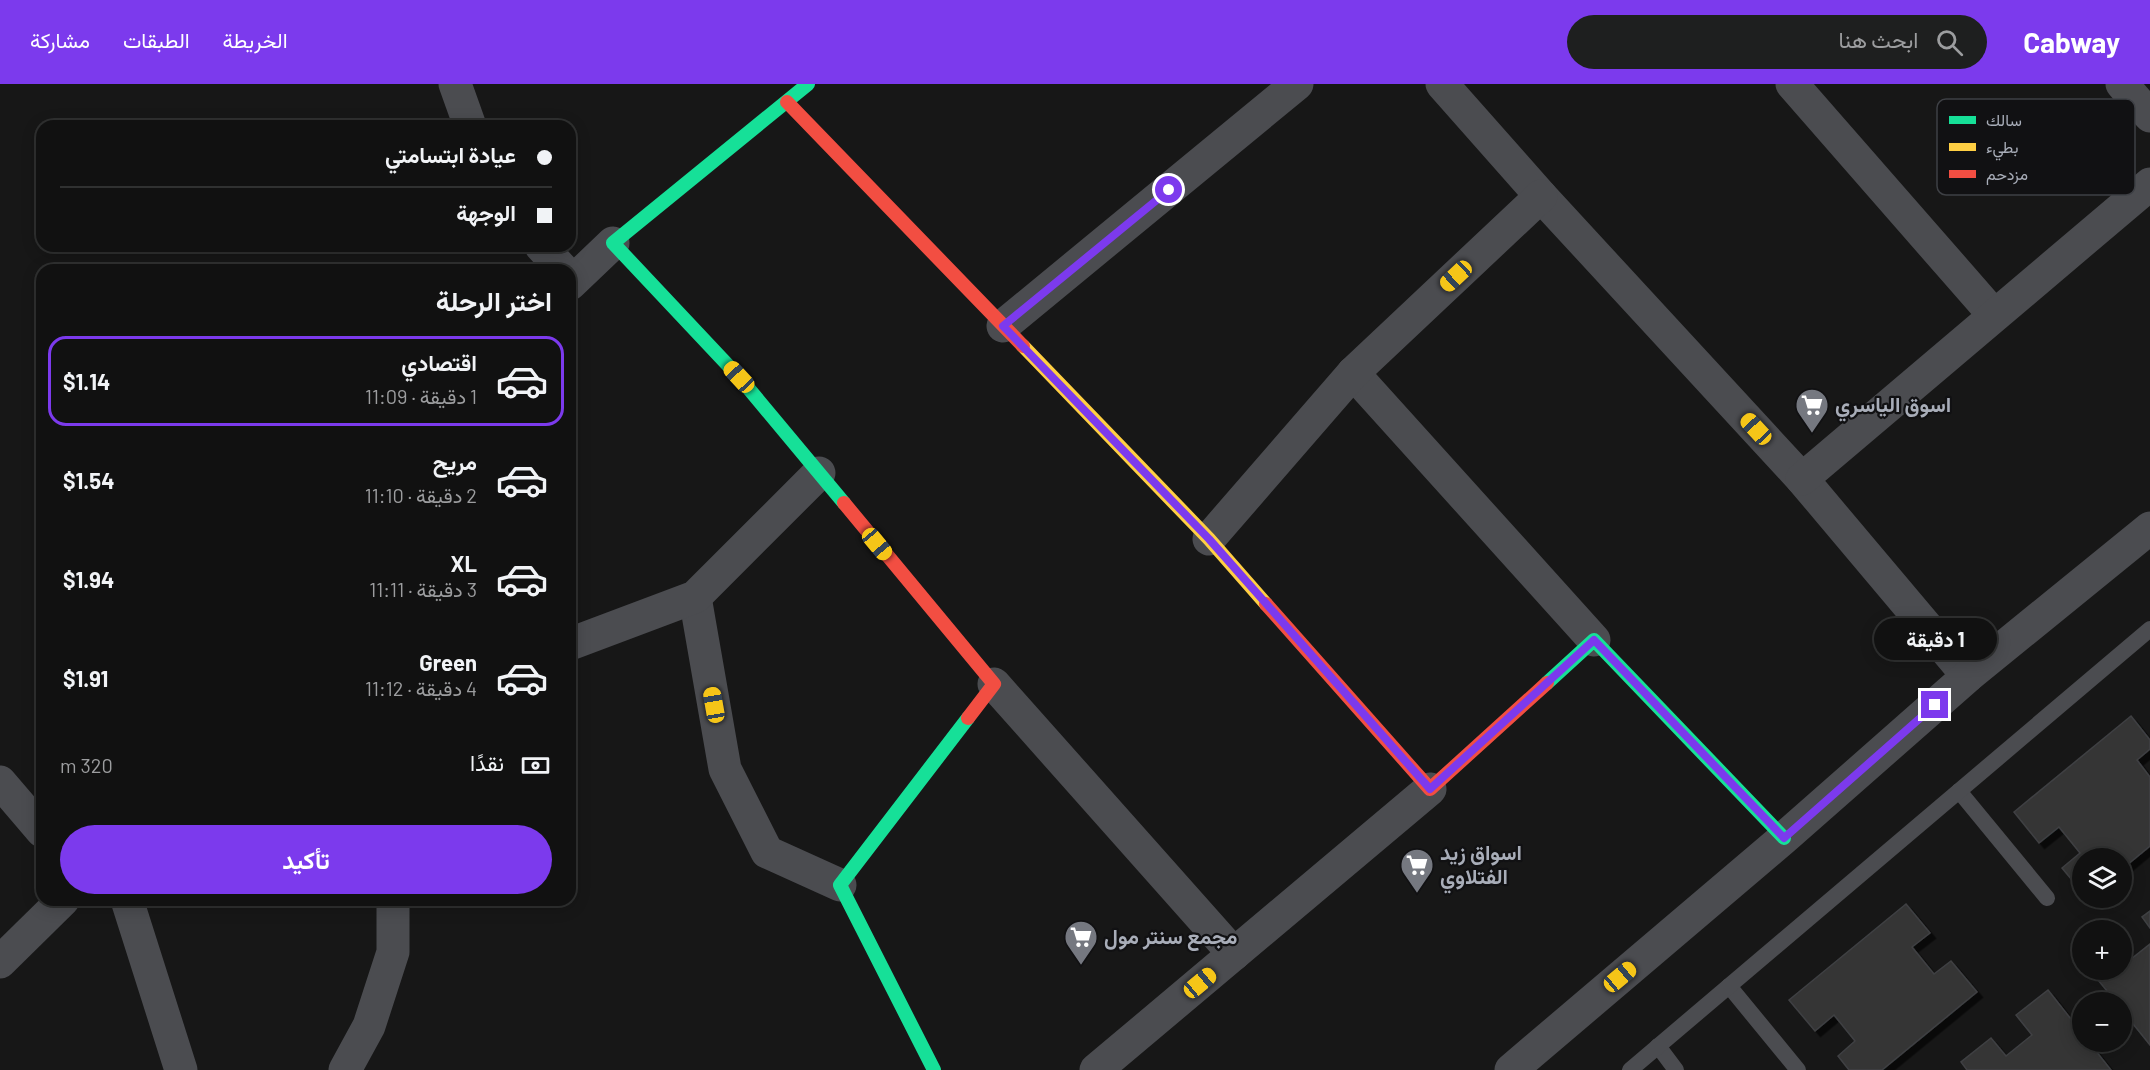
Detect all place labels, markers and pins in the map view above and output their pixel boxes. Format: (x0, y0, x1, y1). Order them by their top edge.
supermarket icon: اسوق الياسري (1794, 387, 1830, 434)
place label: اسوق الياسري (1835, 391, 1951, 422)
place label: اسواق زيد الفتلاوي (1440, 839, 1522, 894)
supermarket icon: اسواق زيد الفتلاوي (1399, 847, 1435, 894)
supermarket icon: مجمع سنتر مول (1063, 919, 1099, 966)
place label: مجمع سنتر مول (1104, 923, 1238, 951)

